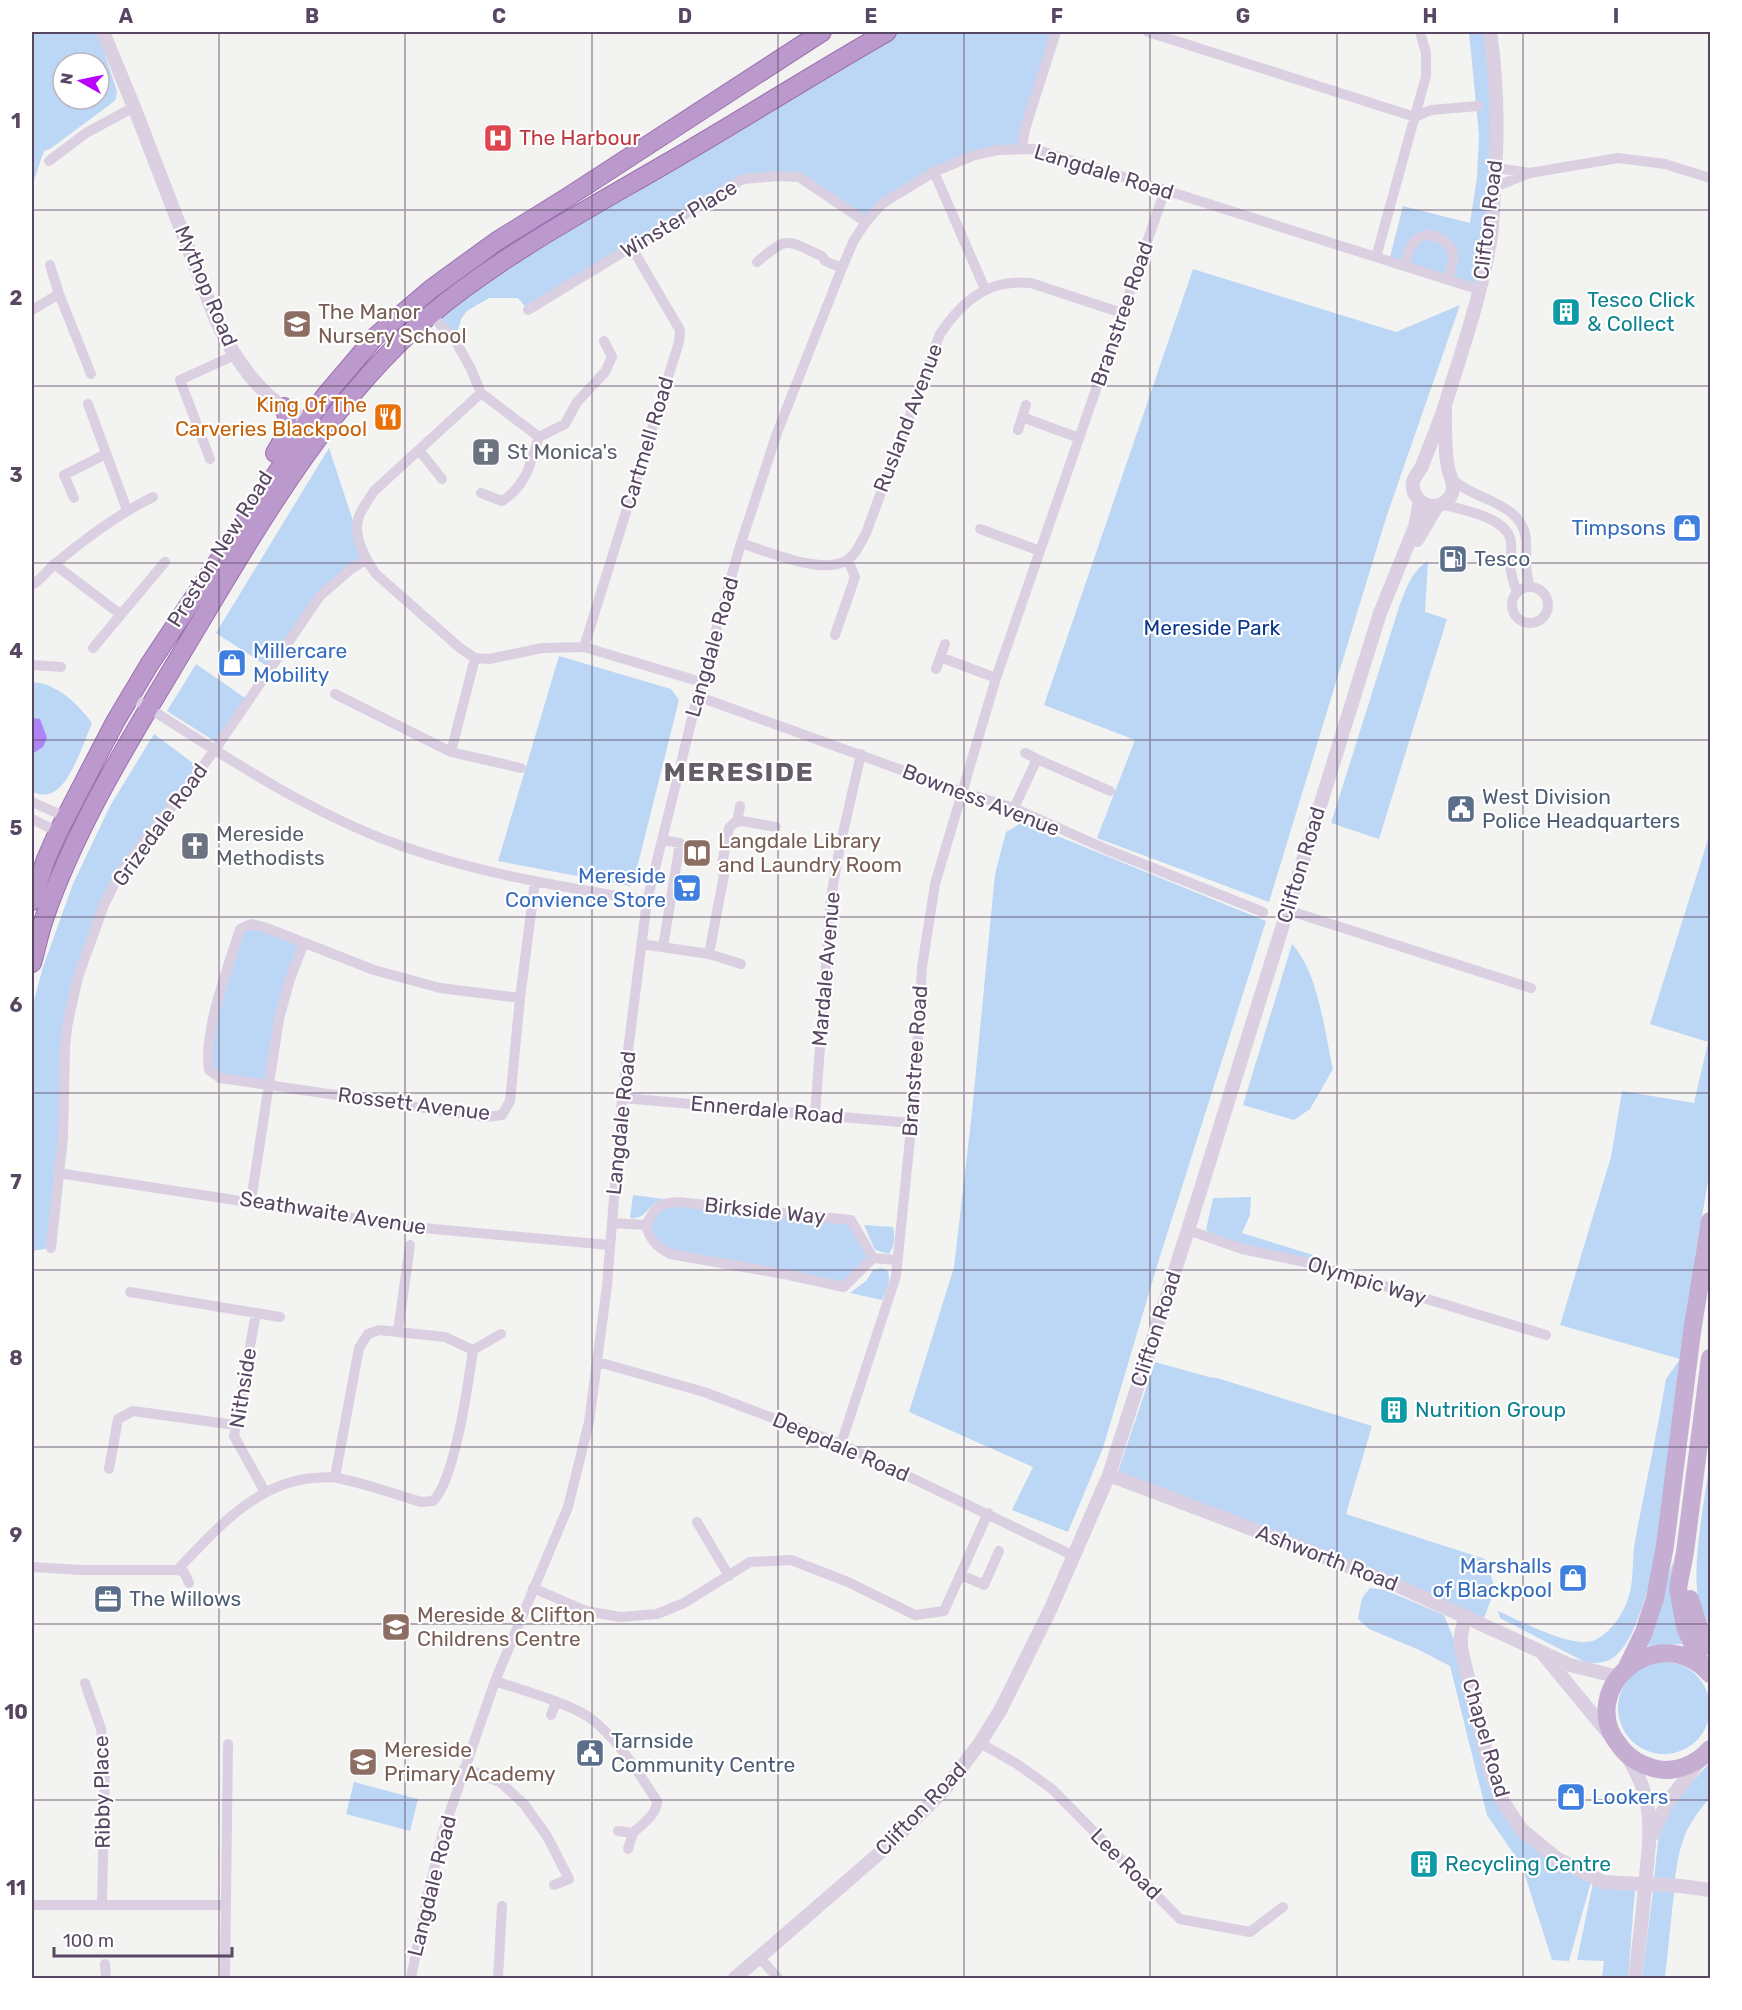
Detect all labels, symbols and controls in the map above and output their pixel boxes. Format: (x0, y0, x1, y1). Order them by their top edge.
text: A (119, 4, 134, 28)
text: B (305, 4, 319, 28)
text: C (492, 4, 506, 28)
text: D (678, 4, 692, 28)
text: E (865, 4, 877, 28)
text: F (1051, 4, 1063, 28)
text: G (1236, 4, 1250, 28)
text: H (1423, 4, 1437, 28)
text: I (1613, 4, 1619, 28)
north arrow (51, 51, 111, 111)
text: N (56, 72, 77, 86)
text: 1 (11, 109, 21, 133)
hospital icon: The Harbour (482, 122, 514, 154)
place label: The Harbour (519, 125, 640, 150)
street label: Langdale Road (1031, 138, 1177, 205)
street label: Clifton Road (1468, 159, 1507, 281)
street label: Winster Place (616, 174, 742, 263)
street label: Mythop Road (170, 222, 243, 350)
street label: Branstree Road (1085, 238, 1158, 389)
text: 2 (10, 286, 23, 310)
place label: Tesco Click & Collect (1587, 287, 1695, 336)
building icon: Tesco Click & Collect (1550, 296, 1582, 328)
place label: The Manor Nursery School (318, 299, 467, 348)
school or university icon: The Manor Nursery School (281, 308, 313, 340)
street label: Rusland Avenue (868, 340, 947, 496)
street label: Cartmell Road (614, 374, 679, 512)
place label: King Of The Carveries Blackpool (175, 392, 367, 441)
restaurant icon: King Of The Carveries Blackpool (372, 401, 404, 433)
church icon: St Monica's (470, 436, 502, 468)
place label: St Monica's (507, 439, 617, 464)
text: 3 (9, 463, 23, 487)
street label: Preston New Road (161, 466, 278, 631)
shop icon: Timpsons (1671, 512, 1703, 544)
place label: Timpsons (1571, 515, 1666, 540)
fuel station icon: Tesco (1437, 543, 1469, 575)
place label: Tesco (1474, 546, 1530, 571)
street label: Langdale Road (680, 574, 743, 720)
park label: Mereside Park (1144, 615, 1281, 640)
place label: Millercare Mobility (253, 638, 347, 687)
text: 4 (9, 639, 23, 663)
shop icon: Millercare Mobility (216, 647, 248, 679)
district label: MERESIDE (664, 756, 814, 788)
street label: Grizedale Road (107, 758, 212, 891)
street label: Bowness Avenue (899, 758, 1063, 841)
place label: West Division Police Headquarters (1482, 784, 1680, 833)
public building icon: West Division Police Headquarters (1445, 793, 1477, 825)
street label: Clifton Road (1271, 804, 1330, 926)
text: 5 (10, 816, 23, 840)
place label: Mereside Methodists (216, 821, 325, 870)
place label: Langdale Library and Laundry Room (718, 828, 902, 877)
church icon: Mereside Methodists (179, 830, 211, 862)
library icon: Langdale Library and Laundry Room (681, 837, 713, 869)
place label: Mereside Convience Store (505, 863, 666, 912)
supermarket icon: Mereside Convience Store (671, 872, 703, 904)
street label: Mardale Avenue (806, 891, 845, 1047)
street label: Branstree Road (897, 985, 932, 1137)
text: 6 (9, 993, 23, 1017)
street label: Langdale Road (601, 1050, 640, 1196)
street label: Rossett Avenue (336, 1082, 492, 1125)
street label: Ennerdale Road (689, 1090, 845, 1129)
text: 7 (10, 1170, 22, 1194)
street label: Seathwaite Avenue (238, 1185, 428, 1240)
street label: Birkside Way (703, 1192, 827, 1229)
street label: Olympic Way (1305, 1251, 1430, 1311)
street label: Clifton Road (1125, 1268, 1186, 1390)
text: 8 (9, 1346, 23, 1370)
street label: Nithside (224, 1346, 261, 1430)
building icon: Nutrition Group (1378, 1394, 1410, 1426)
place label: Nutrition Group (1415, 1397, 1566, 1422)
street label: Deepdale Road (769, 1406, 913, 1487)
street label: Ashworth Road (1253, 1519, 1402, 1596)
text: 9 (10, 1523, 23, 1547)
place label: Marshalls of Blackpool (1432, 1553, 1552, 1602)
shop icon: Marshalls of Blackpool (1557, 1562, 1589, 1594)
office icon: The Willows (92, 1583, 124, 1615)
place label: The Willows (129, 1586, 241, 1611)
place label: Mereside & Clifton Childrens Centre (417, 1602, 595, 1651)
school or university icon: Mereside & Clifton Childrens Centre (380, 1611, 412, 1643)
street label: Chapel Road (1458, 1675, 1515, 1800)
text: 10 (4, 1700, 28, 1724)
place label: Tarnside Community Centre (611, 1728, 795, 1777)
street label: Ribby Place (88, 1735, 115, 1849)
place label: Mereside Primary Academy (384, 1737, 556, 1786)
public building icon: Tarnside Community Centre (574, 1737, 606, 1769)
school or university icon: Mereside Primary Academy (347, 1746, 379, 1778)
street label: Clifton Road (870, 1757, 971, 1861)
shop icon: Lookers (1555, 1781, 1587, 1813)
place label: Lookers (1592, 1784, 1668, 1809)
street label: Langdale Road (402, 1813, 461, 1959)
street label: Lee Road (1086, 1823, 1167, 1904)
building icon: Recycling Centre (1408, 1848, 1440, 1880)
place label: Recycling Centre (1445, 1851, 1611, 1876)
text: 11 (6, 1876, 26, 1900)
scale bar (54, 1920, 232, 1958)
text: 100 m (63, 1930, 114, 1952)

